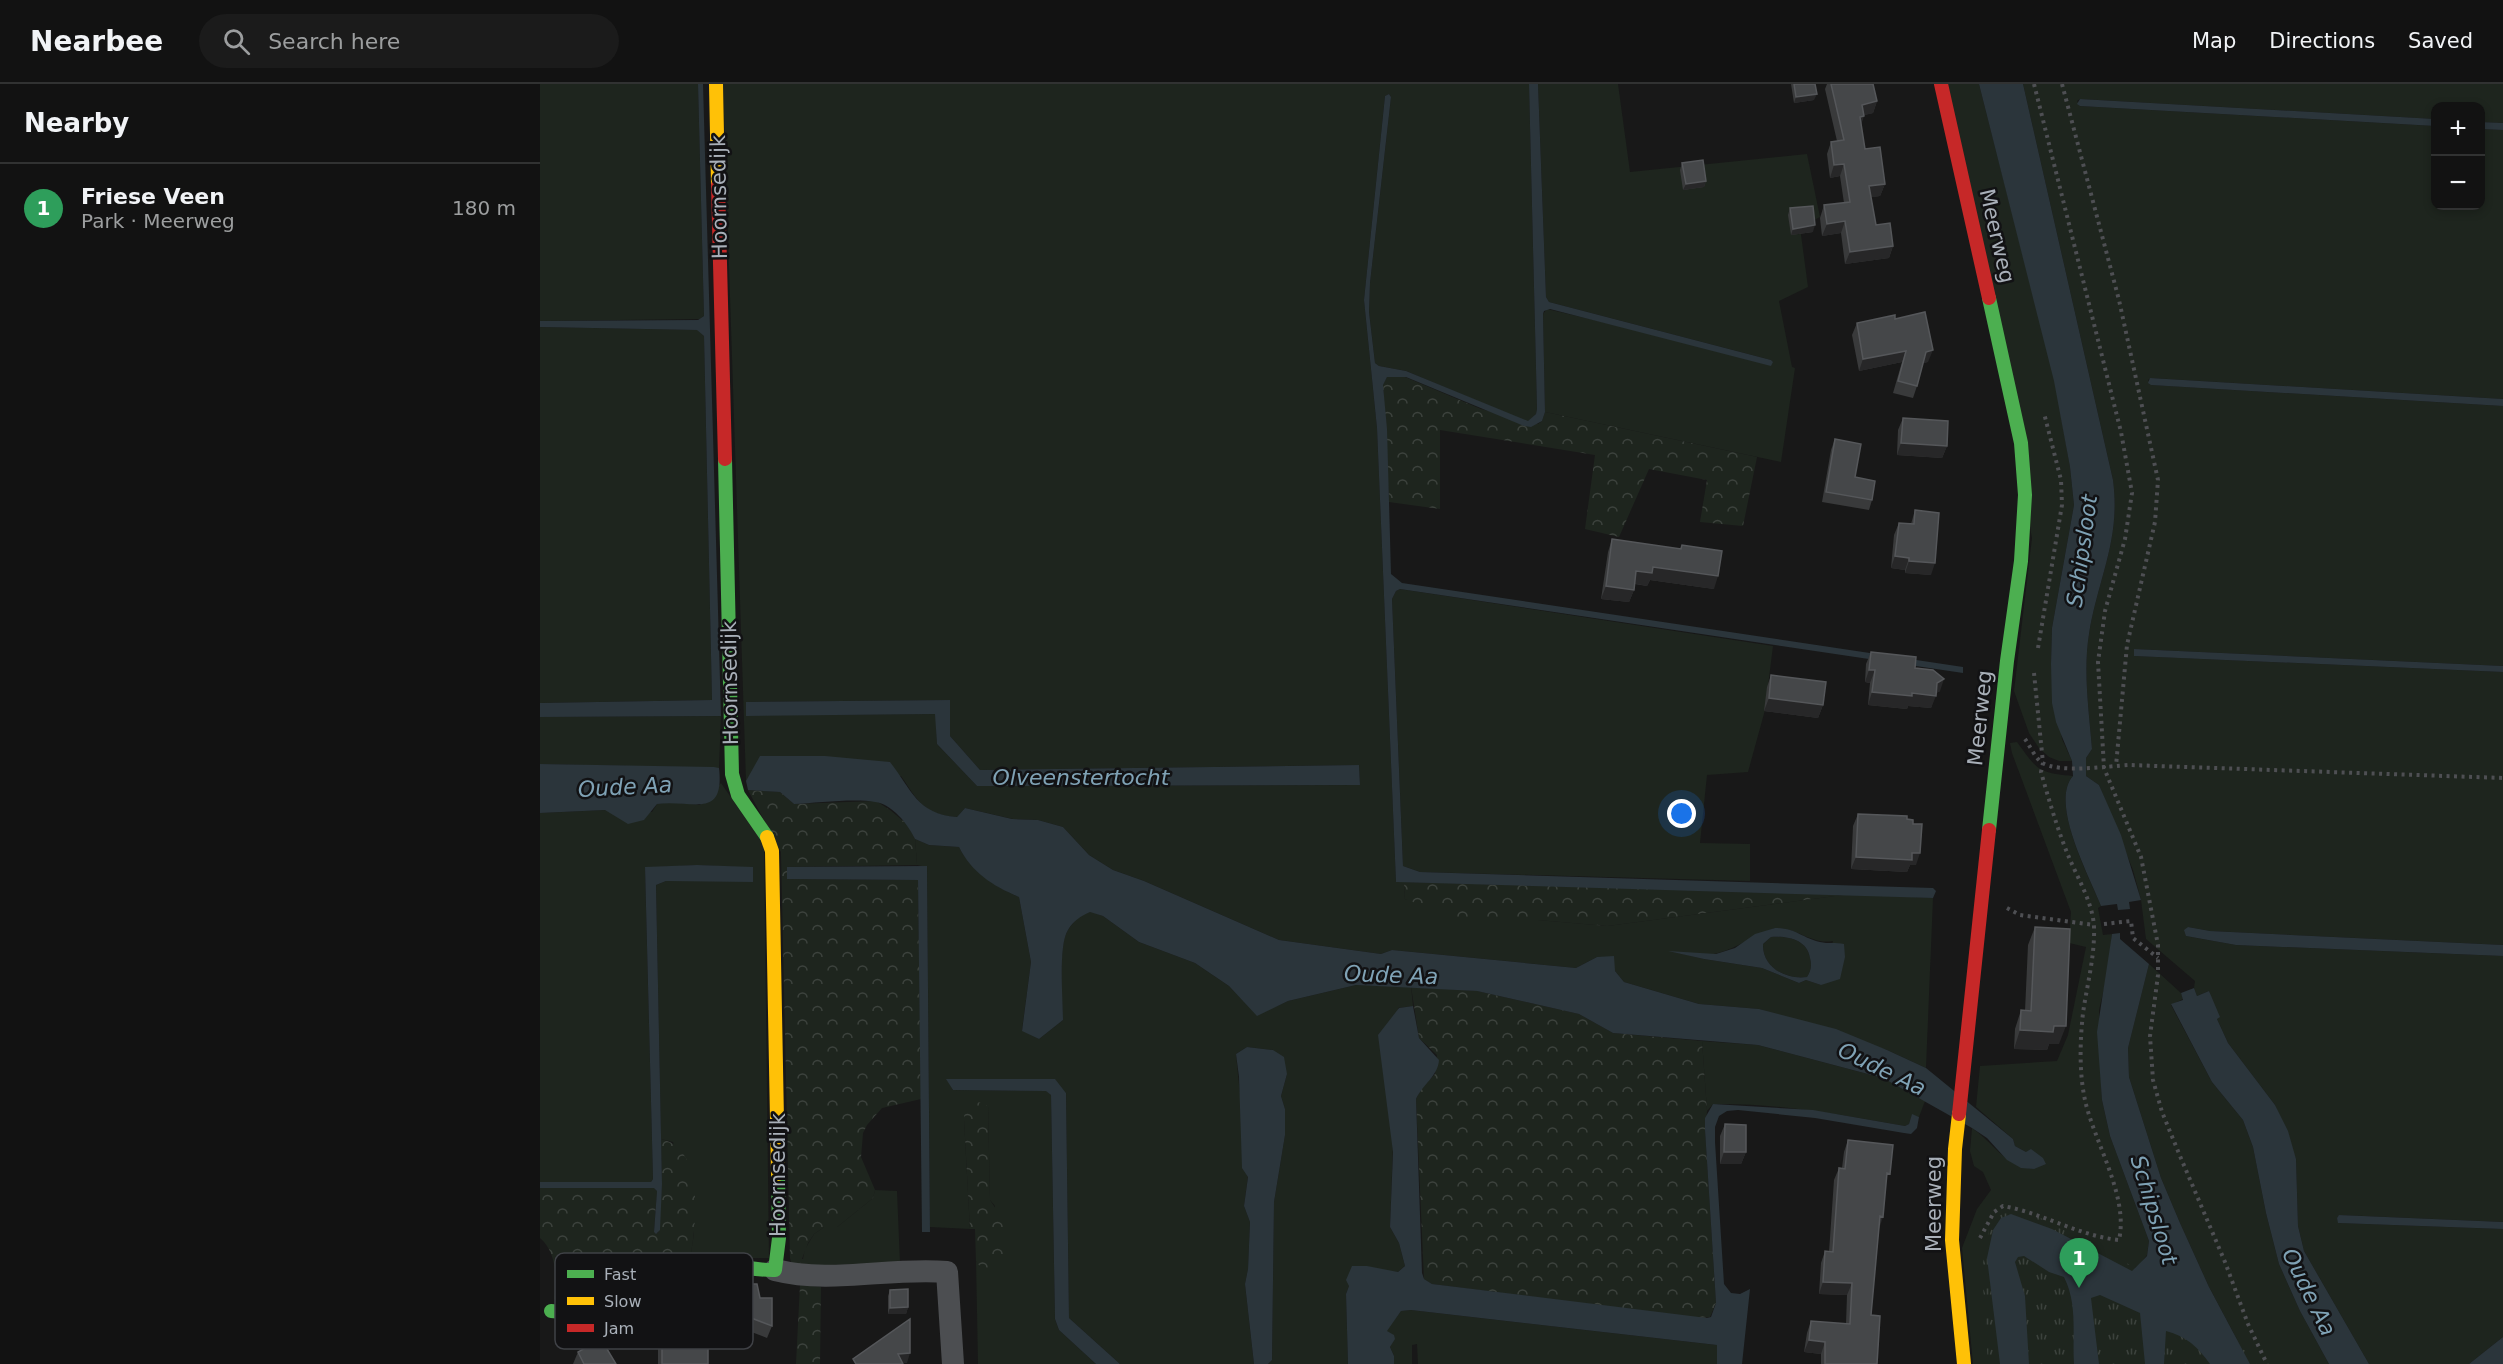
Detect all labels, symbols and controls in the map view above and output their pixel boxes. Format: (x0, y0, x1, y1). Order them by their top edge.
search box (199, 14, 619, 68)
text: Nearbee (30, 25, 163, 58)
icon: search (220, 25, 253, 58)
text: Search here (268, 29, 400, 54)
text: Map (2192, 29, 2236, 53)
text: Directions (2269, 29, 2375, 53)
text: Saved (2408, 29, 2473, 53)
map controls (2431, 102, 2485, 210)
button: + (2431, 102, 2485, 156)
text: Nearby (24, 108, 129, 138)
street label: Hoornsedijk (706, 134, 732, 259)
button: − (2431, 156, 2485, 210)
text: Friese Veen (81, 184, 225, 209)
street label: Meerweg (1975, 187, 2019, 285)
text: 1 (37, 196, 50, 220)
text: 180 m (452, 196, 516, 220)
text: Park · Meerweg (81, 209, 235, 233)
water label: Schipsloot (2062, 492, 2102, 609)
street label: Hoornsedijk (717, 620, 743, 745)
street label: Meerweg (1963, 669, 1997, 767)
water label: Olveenstertocht (993, 765, 1171, 790)
water label: Oude Aa (577, 772, 673, 802)
your location (1667, 799, 1696, 828)
water label: Oude Aa (1343, 961, 1439, 989)
water label: Oude Aa (1834, 1037, 1930, 1101)
street label: Hoornsedijk (766, 1112, 790, 1237)
water label: Schipsloot (2125, 1152, 2183, 1269)
street label: Meerweg (1922, 1156, 1946, 1252)
pin: 1 (2060, 1238, 2098, 1288)
water label: Oude Aa (2277, 1244, 2341, 1340)
legend (555, 1253, 753, 1349)
text: Fast (604, 1265, 636, 1284)
text: Slow (604, 1292, 641, 1311)
text: Jam (603, 1319, 634, 1338)

